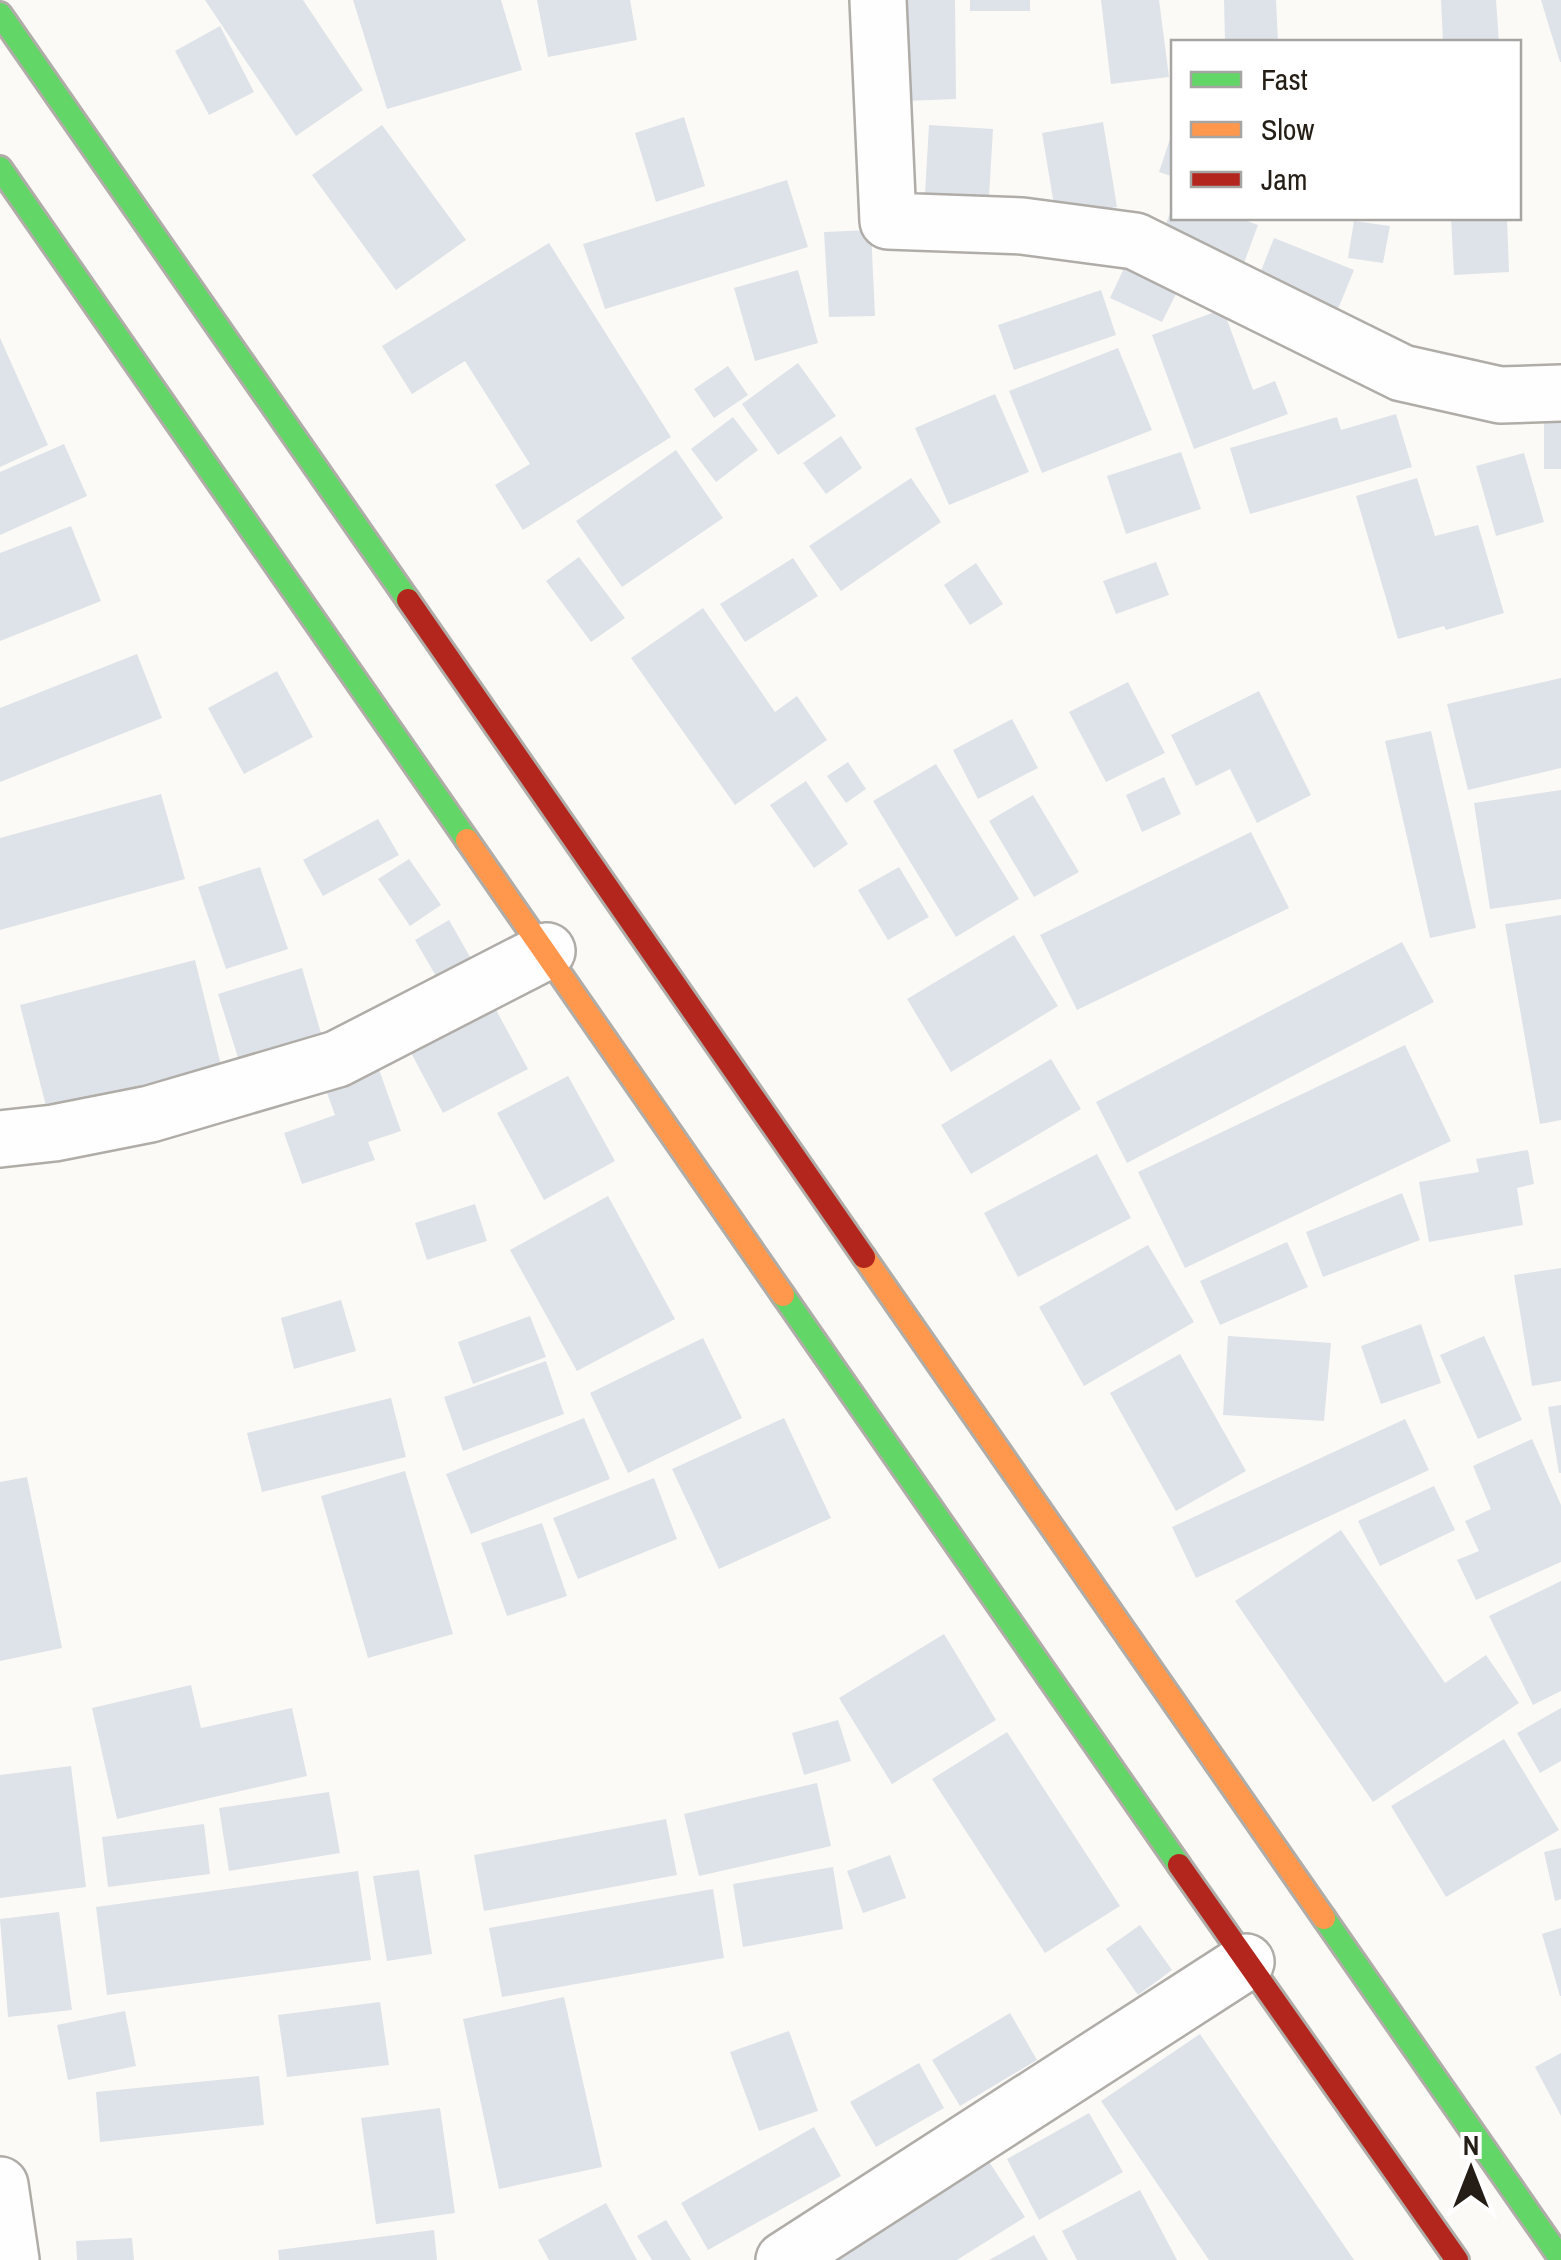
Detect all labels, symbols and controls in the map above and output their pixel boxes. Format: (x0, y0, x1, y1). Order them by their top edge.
legend (1171, 40, 1521, 220)
text: Fast (1261, 59, 1308, 99)
text: Slow (1261, 109, 1315, 149)
text: Jam (1261, 159, 1307, 199)
north arrow (1421, 2120, 1521, 2220)
text: N (1463, 2126, 1479, 2164)

